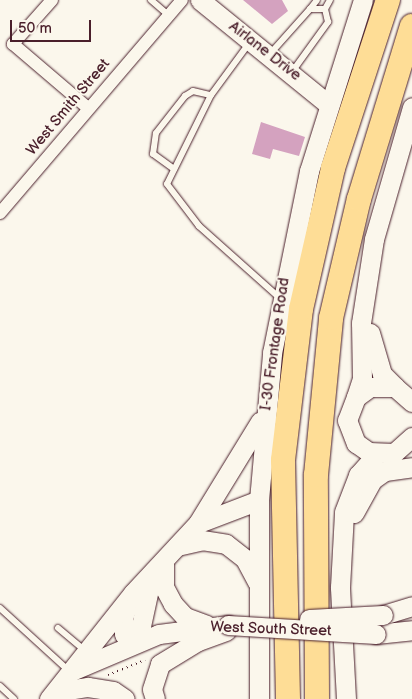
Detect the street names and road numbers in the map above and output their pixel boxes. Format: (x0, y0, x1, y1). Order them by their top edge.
street label: Airlane Drive (225, 17, 305, 85)
street label: West Smith Street (22, 55, 114, 159)
street label: I-30 Frontage Road (257, 276, 293, 412)
street label: West South Street (210, 618, 332, 640)

